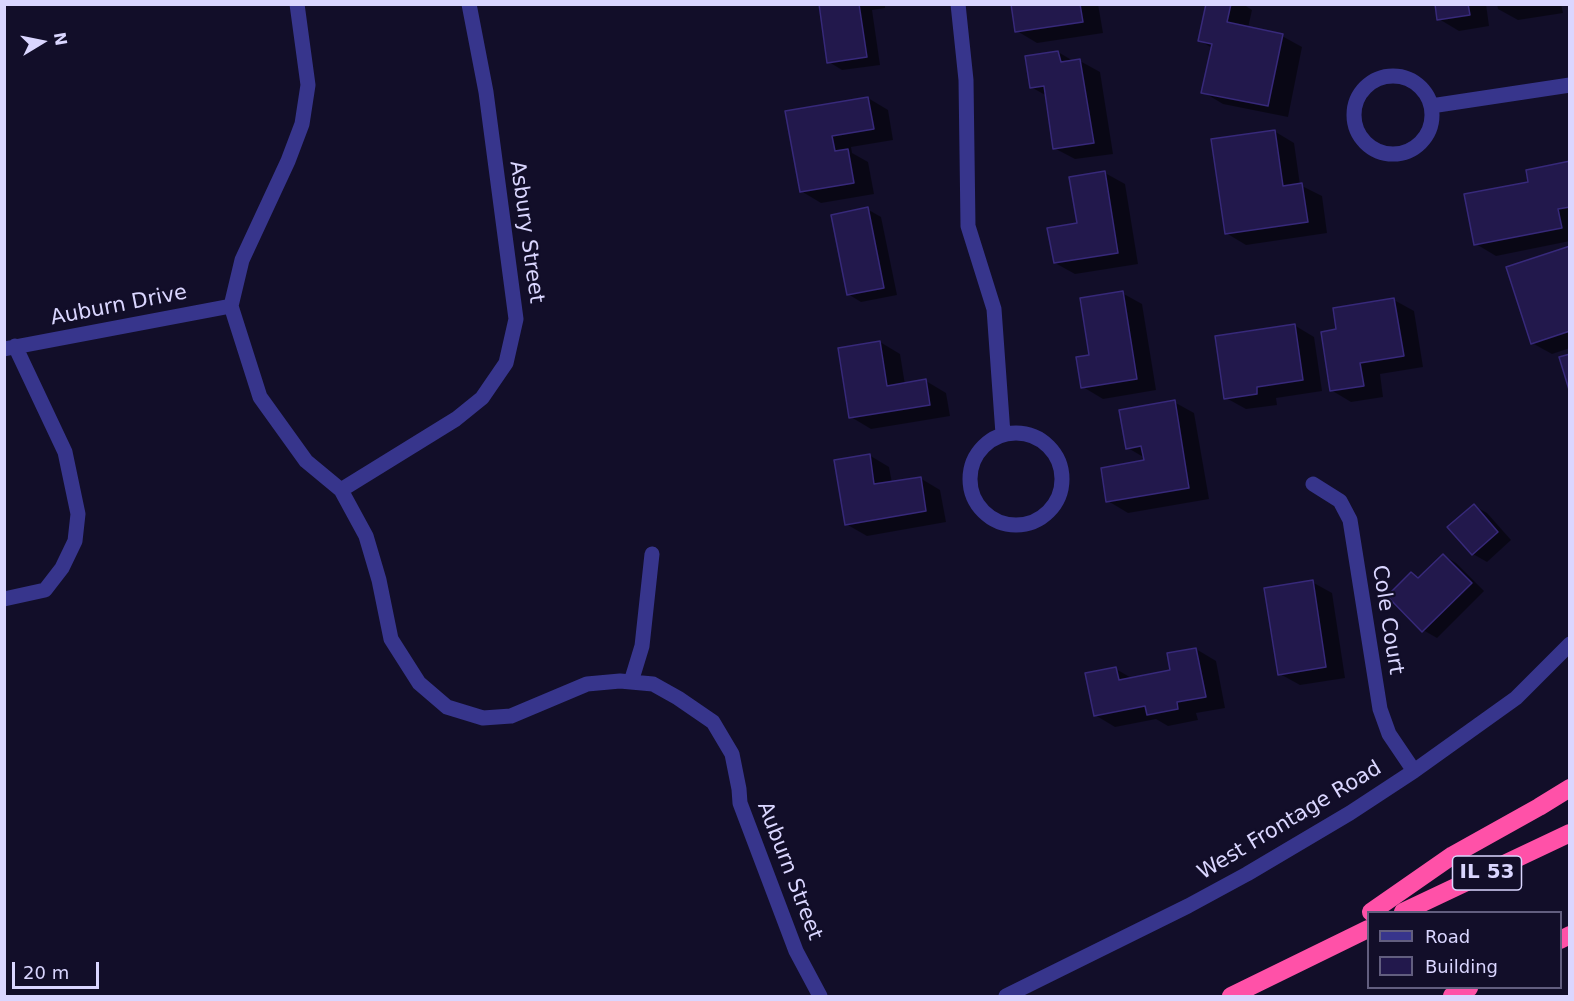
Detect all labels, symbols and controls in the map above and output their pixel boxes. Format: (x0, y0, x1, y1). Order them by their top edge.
north arrow (12, 12, 72, 72)
text: N (50, 31, 71, 47)
street label: Asbury Street (504, 159, 548, 305)
street label: Auburn Drive (49, 280, 189, 332)
street label: Cole Court (1366, 563, 1408, 677)
street label: West Frontage Road (1194, 756, 1386, 886)
street label: Auburn Street (751, 798, 827, 944)
road number: IL 53 (1452, 856, 1522, 890)
legend (1367, 911, 1562, 989)
text: Road (1425, 926, 1470, 947)
scale bar (15, 950, 102, 988)
text: Building (1425, 956, 1498, 977)
text: 20 m (23, 962, 69, 983)

